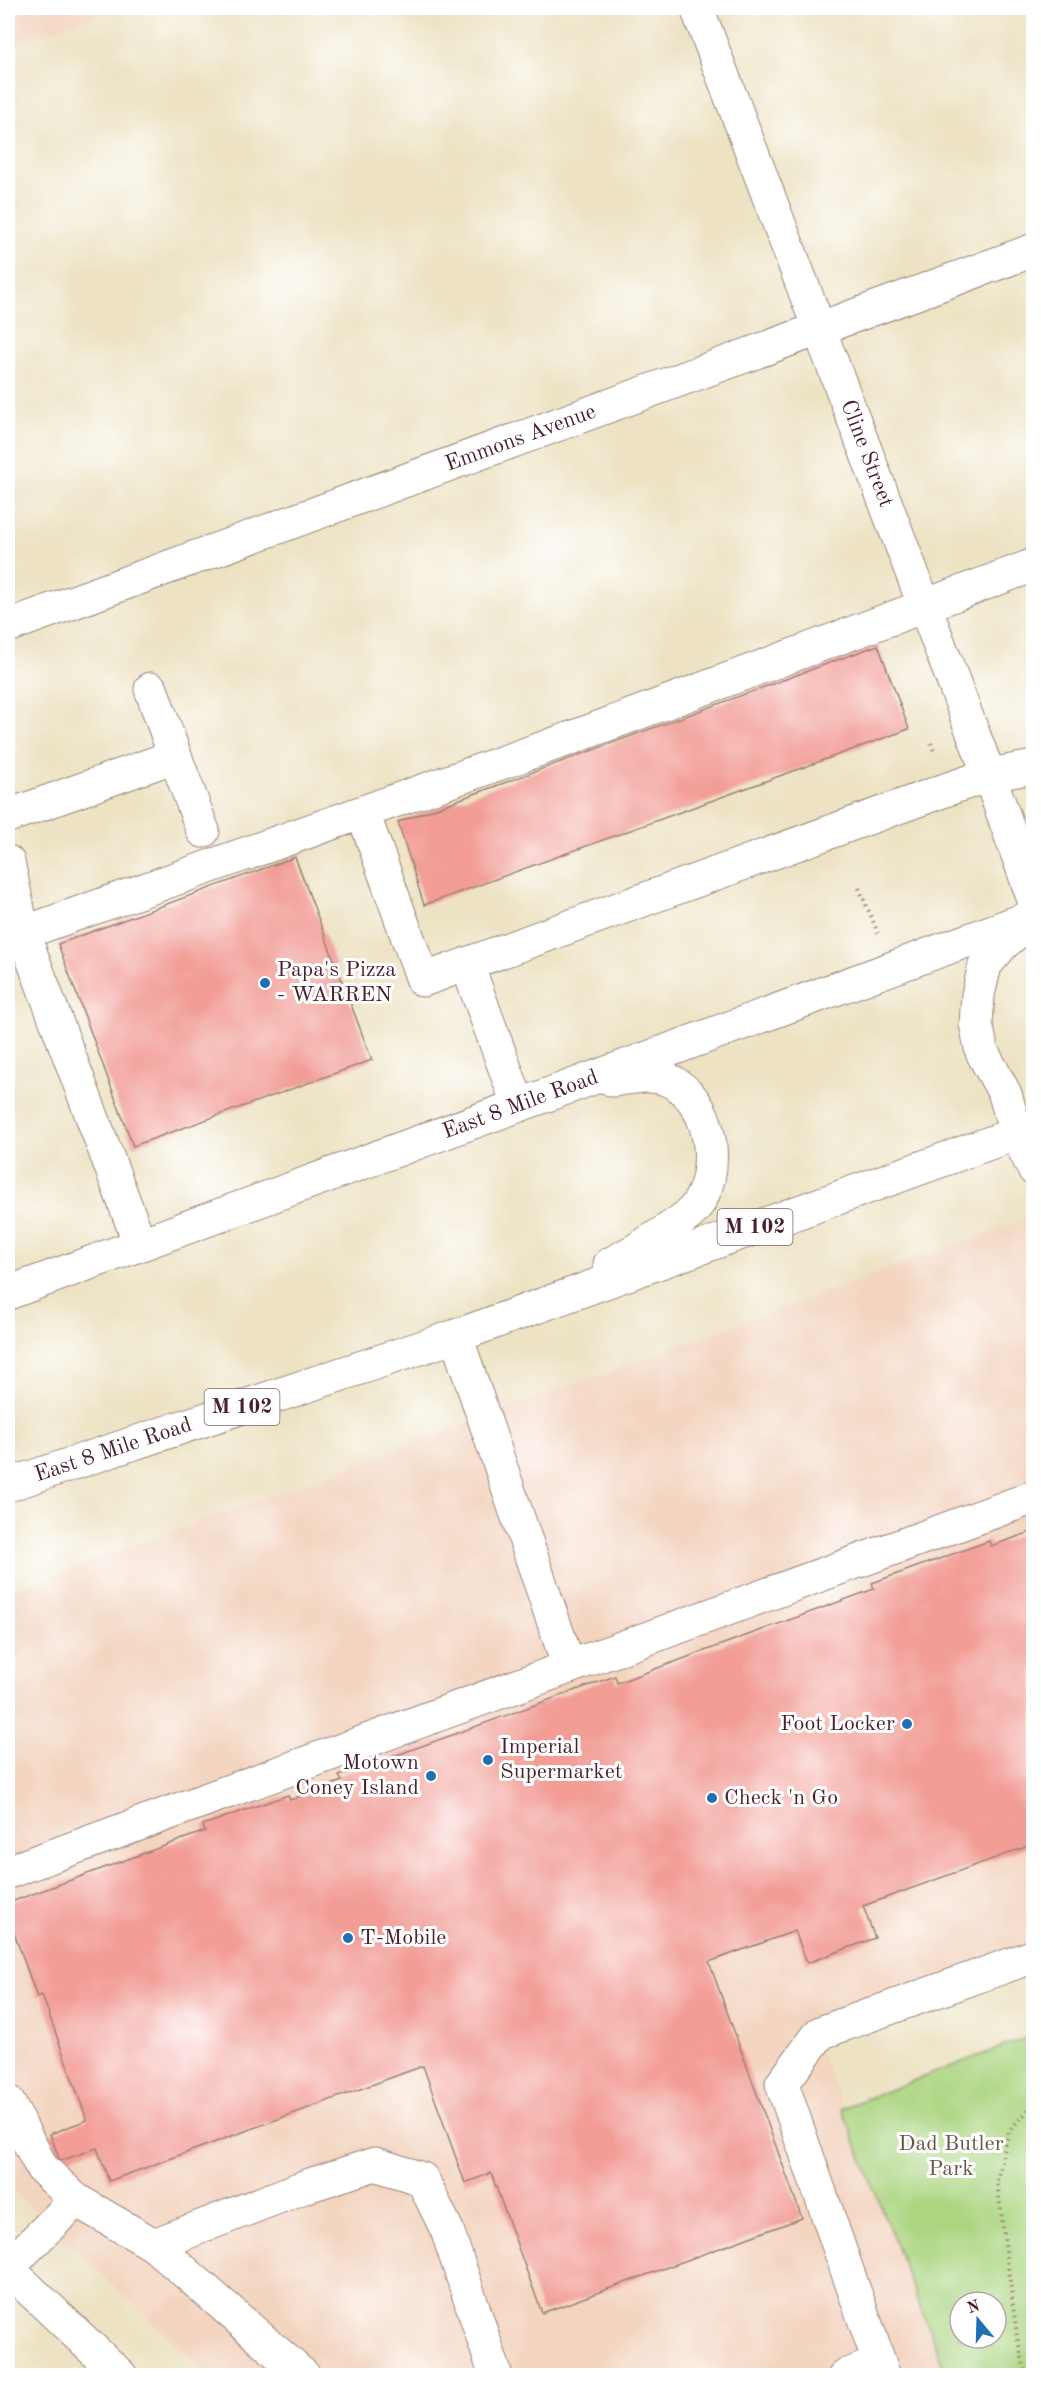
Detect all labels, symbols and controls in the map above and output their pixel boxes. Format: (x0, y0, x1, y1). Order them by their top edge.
street label: Cline Street (836, 397, 897, 511)
street label: Emmons Avenue (442, 401, 599, 476)
place label: Papa's Pizza - WARREN (277, 959, 396, 1006)
marker: Papa's Pizza - WARREN (258, 976, 272, 990)
street label: East 8 Mile Road (440, 1066, 601, 1143)
road number: M 102 (718, 1209, 792, 1245)
road number: M 102 (204, 1389, 280, 1425)
street label: East 8 Mile Road (32, 1414, 195, 1486)
place label: Foot Locker (780, 1713, 895, 1735)
marker: Foot Locker (900, 1717, 914, 1731)
place label: Imperial Supermarket (500, 1736, 623, 1783)
place label: Motown Coney Island (295, 1752, 419, 1799)
marker: Imperial Supermarket (481, 1753, 495, 1767)
marker: Motown Coney Island (424, 1769, 438, 1783)
place label: Check 'n Go (724, 1787, 838, 1809)
marker: Check 'n Go (705, 1791, 719, 1805)
place label: T-Mobile (360, 1927, 446, 1949)
marker: T-Mobile (341, 1931, 355, 1945)
park label: Dad Butler Park (898, 2133, 1004, 2180)
north arrow (948, 2290, 1008, 2350)
text: N (965, 2298, 983, 2317)

